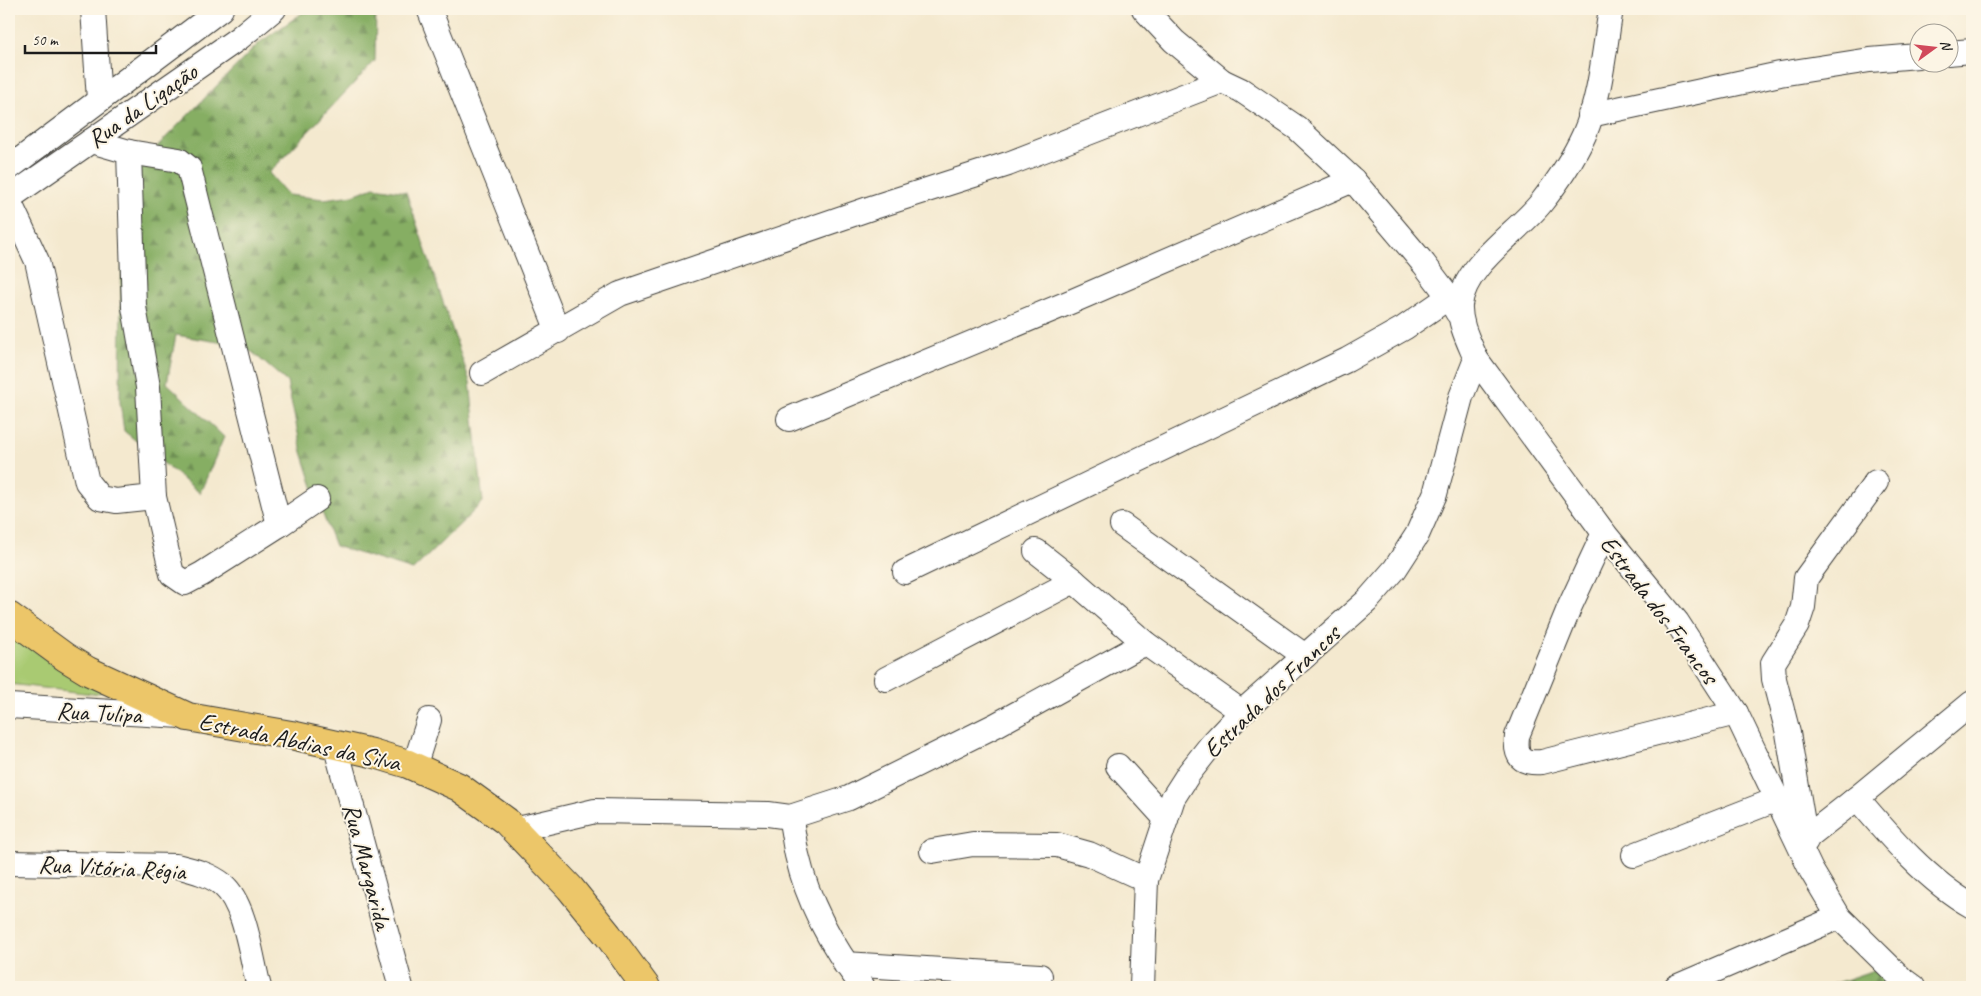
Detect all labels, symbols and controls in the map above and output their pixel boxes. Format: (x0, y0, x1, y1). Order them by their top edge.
scale bar (25, 22, 156, 54)
north arrow (1908, 22, 1958, 72)
text: 50 m (32, 31, 59, 50)
text: N (1937, 38, 1956, 53)
street label: Rua da Ligação (81, 56, 205, 155)
street label: Estrada dos Francos (1593, 529, 1727, 692)
street label: Estrada dos Francos (1197, 617, 1349, 765)
street label: Rua Tulipa (56, 695, 144, 731)
street label: Estrada Abdias da Silva (196, 705, 405, 779)
street label: Rua Margarida (335, 800, 400, 935)
street label: Rua Vitória Régia (38, 848, 188, 888)

